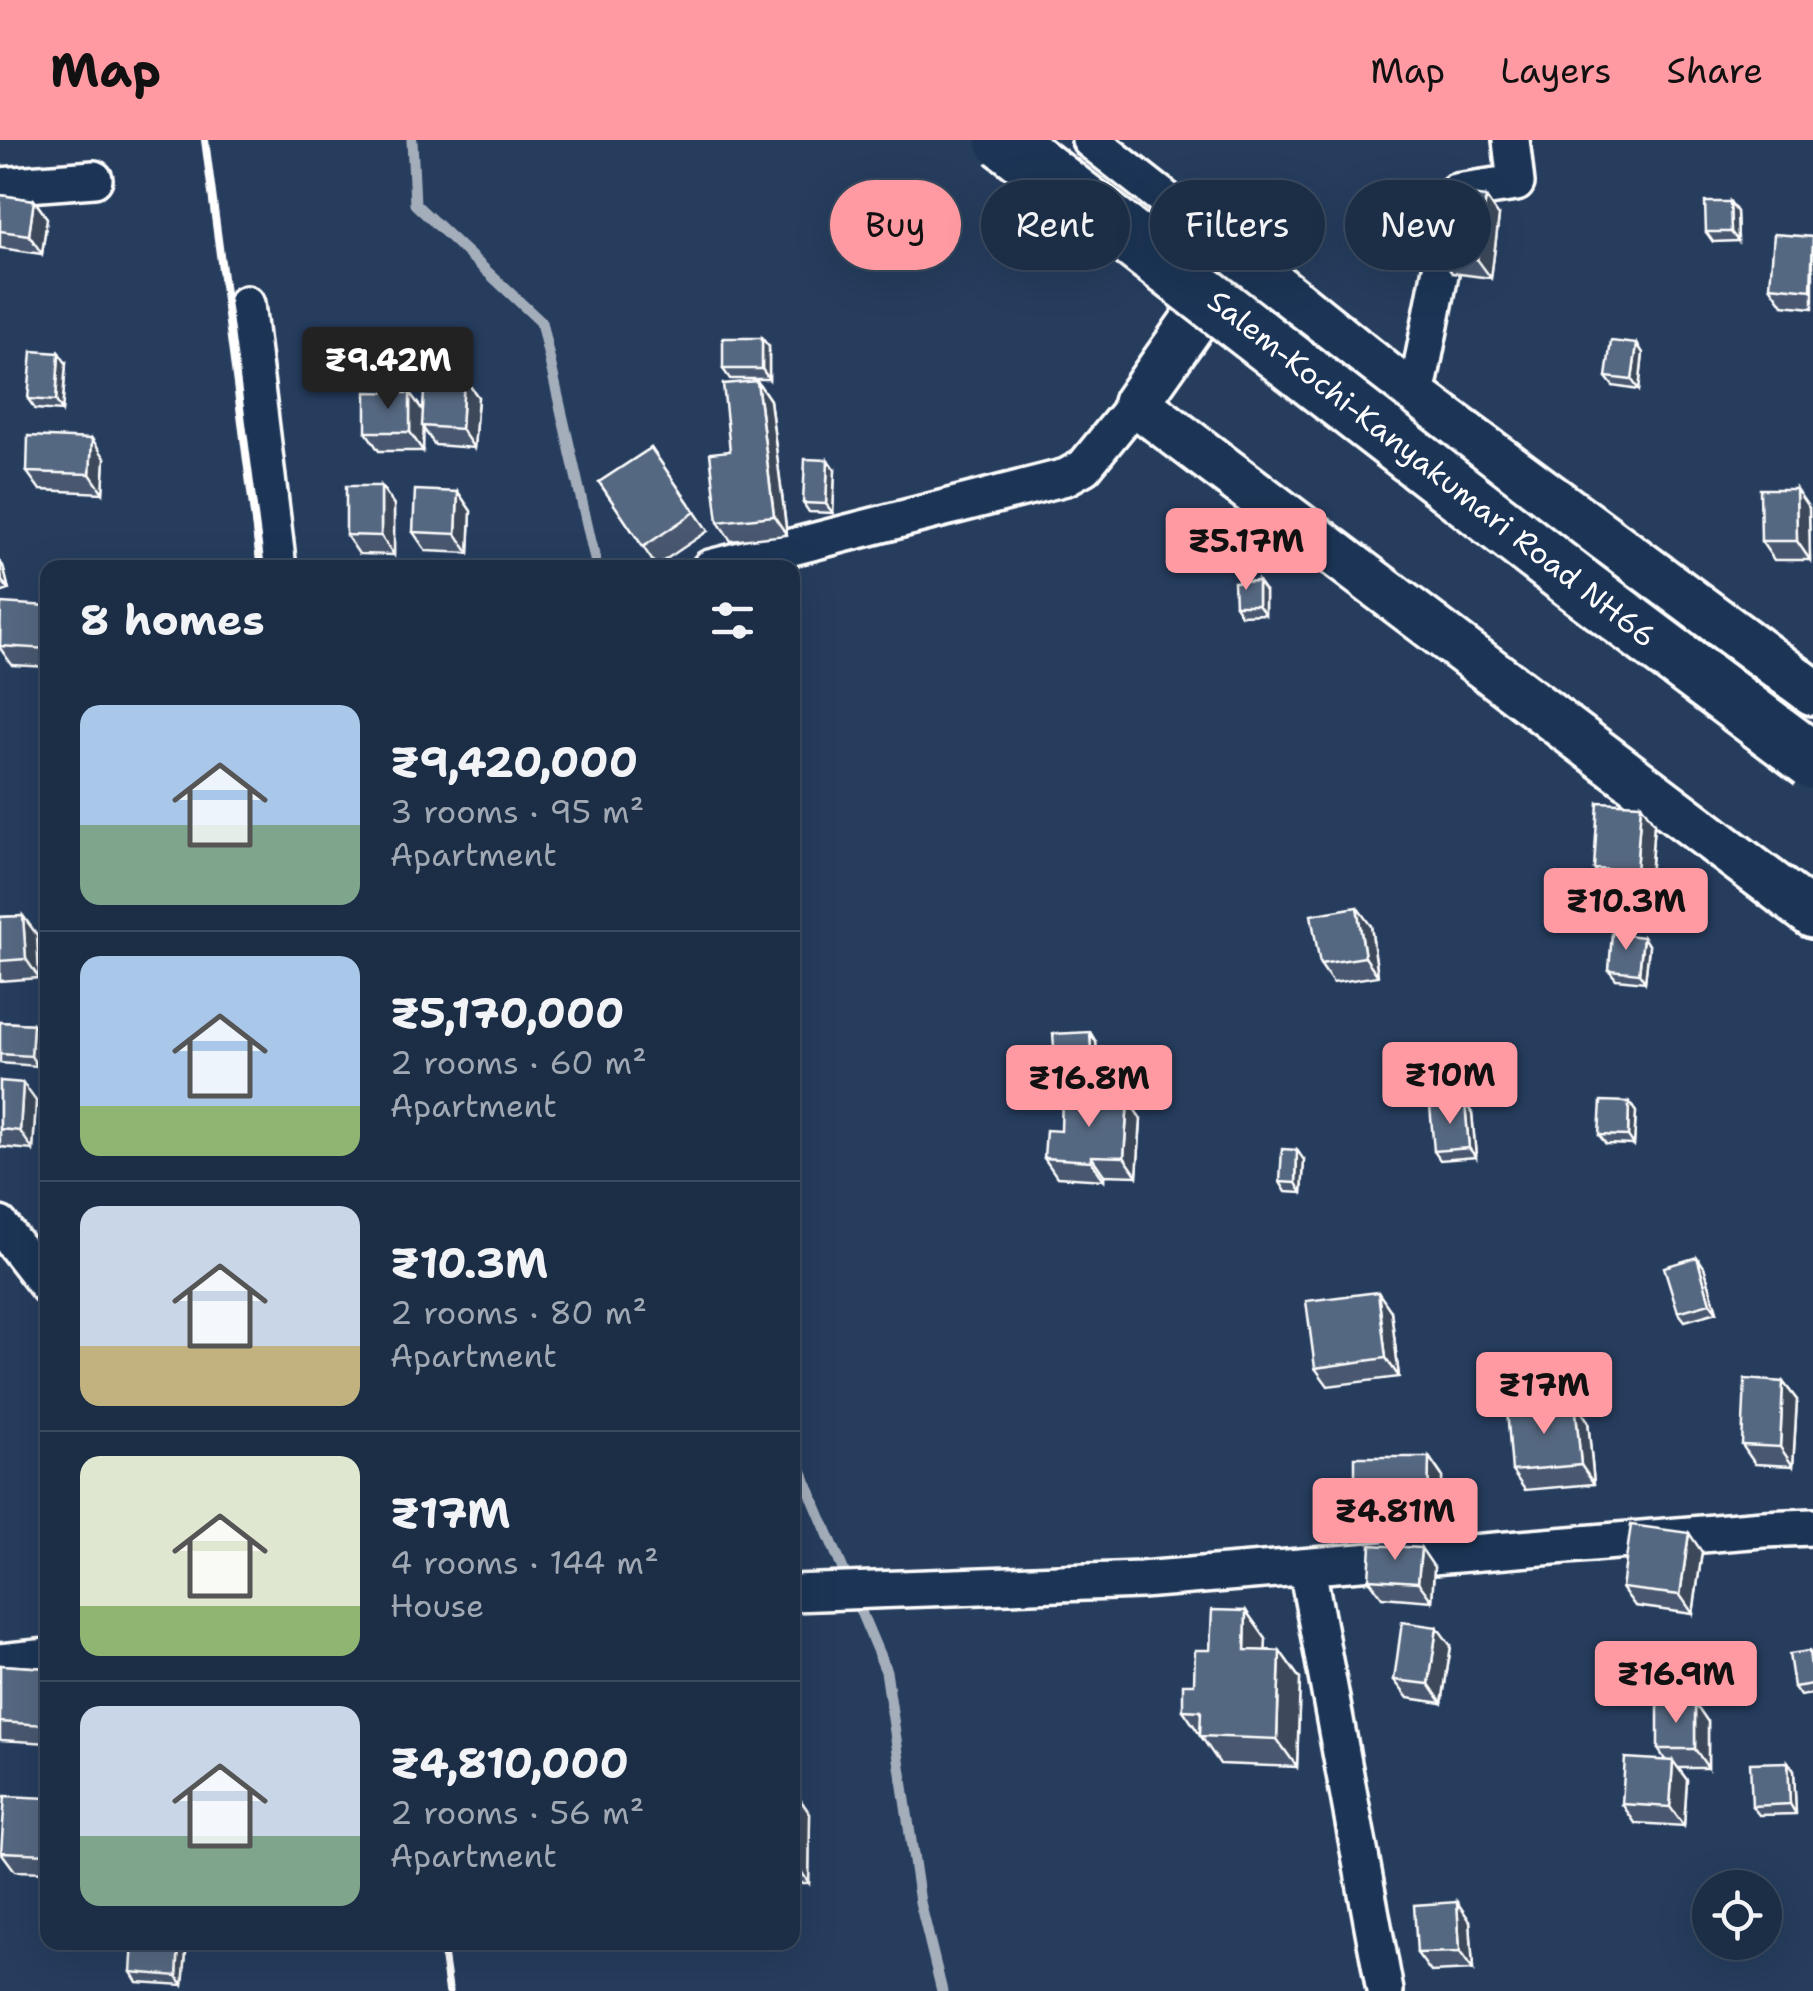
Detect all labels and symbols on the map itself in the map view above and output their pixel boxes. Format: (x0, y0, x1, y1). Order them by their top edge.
street label: Salem-Kochi-Kanyakumari Road NH66 (1199, 280, 1665, 657)
pin: ₹9.42M (307, 327, 469, 412)
pin: ₹5.17M (1165, 508, 1327, 593)
pin: ₹10.3M (1545, 868, 1707, 953)
pin: ₹10M (1391, 1042, 1509, 1127)
pin: ₹16.8M (1008, 1045, 1170, 1130)
pin: ₹17M (1485, 1352, 1603, 1437)
pin: ₹4.81M (1314, 1478, 1476, 1563)
pin: ₹16.9M (1595, 1641, 1757, 1726)

